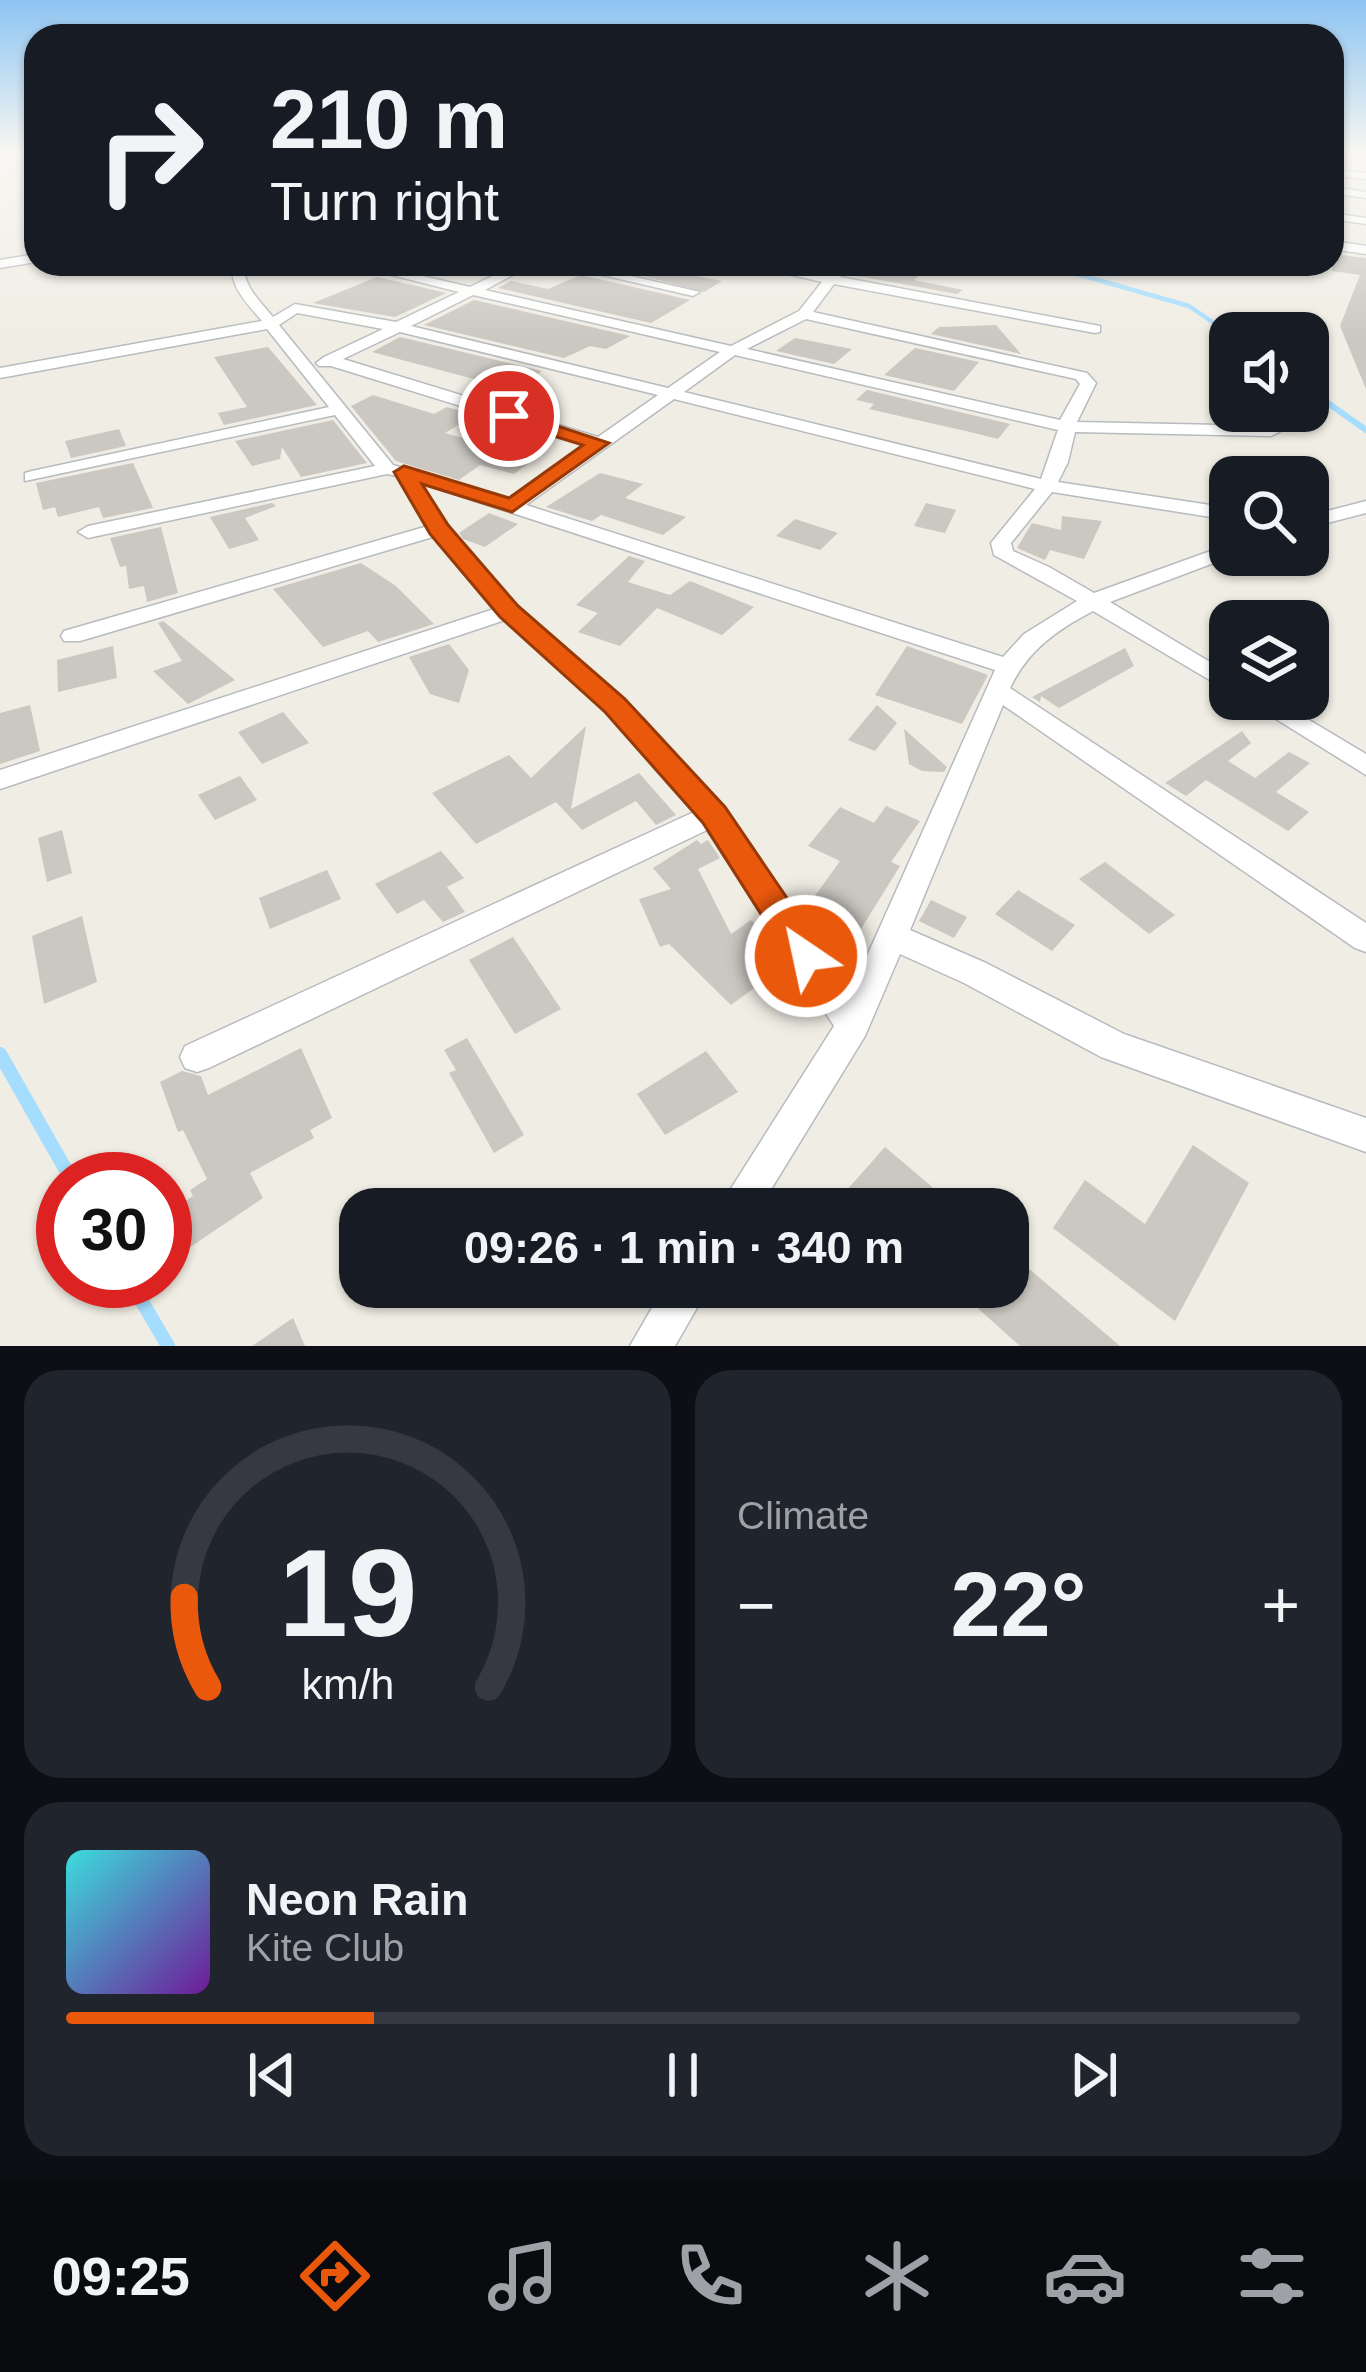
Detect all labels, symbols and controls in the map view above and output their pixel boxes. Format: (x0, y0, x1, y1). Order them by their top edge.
icon: right (72, 72, 228, 228)
text: 210 m (270, 72, 508, 166)
text: Turn right (270, 171, 499, 231)
map controls (1209, 312, 1329, 720)
button: sound (1209, 312, 1329, 432)
pin (458, 365, 560, 467)
icon: arrive (476, 383, 542, 449)
button: search (1209, 456, 1329, 576)
button: layers (1209, 600, 1329, 720)
position arrow (743, 893, 869, 1019)
speed limit sign: 30 (36, 1152, 192, 1308)
text: 09:26 · 1 min · 340 m (464, 1222, 904, 1273)
text: Climate (737, 1494, 869, 1537)
text: 19 (278, 1523, 417, 1662)
text: 22° (950, 1555, 1087, 1655)
text: − (737, 1568, 776, 1642)
text: + (1261, 1568, 1300, 1642)
text: km/h (301, 1660, 394, 1708)
text: Neon Rain (246, 1874, 469, 1925)
text: Kite Club (246, 1926, 404, 1969)
icon: previous (239, 2042, 305, 2108)
icon: pause (650, 2042, 716, 2108)
icon: next (1061, 2042, 1127, 2108)
icon: directions (293, 2234, 377, 2318)
icon: music (481, 2234, 565, 2318)
icon: phone (668, 2234, 752, 2318)
icon: climate (855, 2234, 939, 2318)
icon: car (1043, 2234, 1127, 2318)
icon: filters (1230, 2234, 1314, 2318)
text: 09:25 (52, 2246, 190, 2306)

